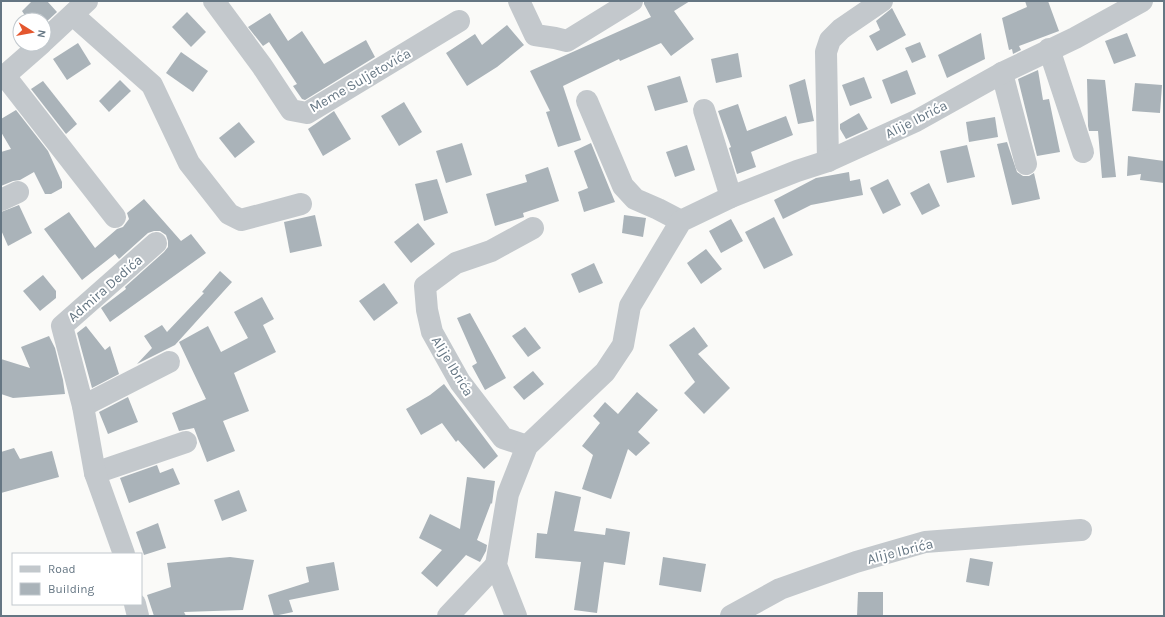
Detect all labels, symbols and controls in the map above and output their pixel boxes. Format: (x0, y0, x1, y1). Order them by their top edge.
north arrow (12, 12, 52, 52)
text: N (34, 29, 48, 39)
street label: Meme Suljetovića (307, 45, 414, 116)
street label: Alije Ibrića (882, 97, 950, 142)
street label: Admira Dedića (64, 251, 146, 325)
street label: Alije Ibrića (428, 333, 477, 400)
street label: Alije Ibrića (865, 535, 935, 568)
legend (12, 553, 142, 605)
text: Road (48, 562, 76, 576)
text: Building (48, 582, 95, 596)

